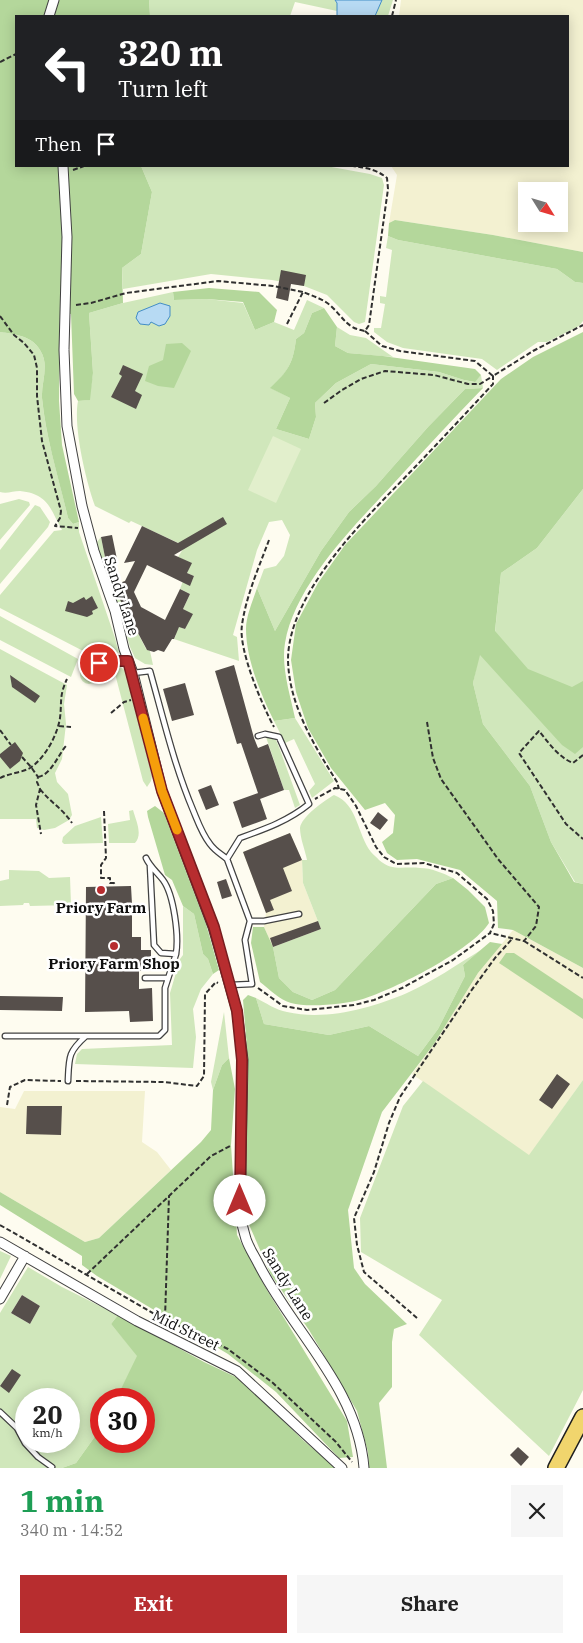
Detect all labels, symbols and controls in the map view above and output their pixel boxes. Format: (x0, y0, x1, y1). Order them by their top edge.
text: 320 m (118, 30, 223, 76)
icon: left (35, 35, 100, 100)
text: Turn left (118, 74, 208, 103)
icon: arrive (92, 130, 120, 158)
text: Then (35, 132, 82, 156)
north arrow (518, 182, 568, 232)
map controls (518, 182, 568, 232)
street label: Sandy Lane (100, 554, 144, 638)
pin (78, 642, 120, 684)
icon: arrive (85, 649, 113, 677)
marker: Priory Farm (95, 884, 107, 896)
place label: Priory Farm (56, 898, 147, 917)
marker: Priory Farm Shop (108, 940, 120, 952)
place label: Priory Farm Shop (48, 954, 180, 973)
position arrow (213, 1174, 265, 1226)
street label: Sandy Lane (258, 1244, 318, 1324)
street label: Mid Street (149, 1306, 223, 1354)
speed limit sign: 30 (90, 1388, 155, 1453)
text: 20 (32, 1398, 63, 1431)
text: km/h (32, 1425, 63, 1440)
text: 1 min (20, 1481, 104, 1520)
button: close (511, 1485, 563, 1537)
text: 340 m · 14:52 (20, 1520, 123, 1540)
button: Exit (20, 1575, 287, 1633)
button: Share (297, 1575, 563, 1633)

